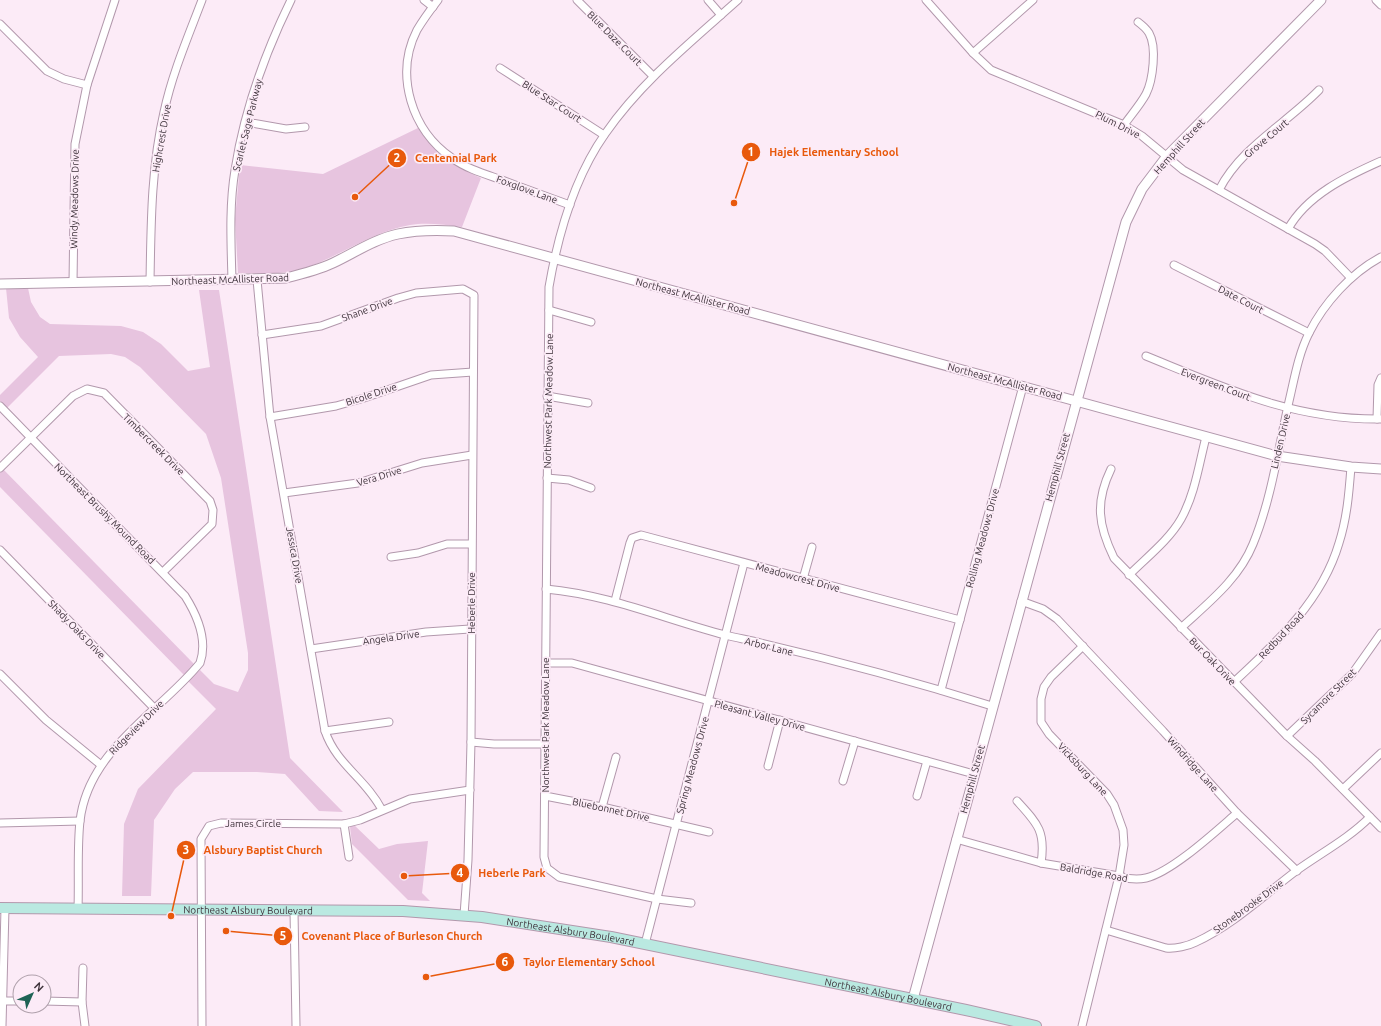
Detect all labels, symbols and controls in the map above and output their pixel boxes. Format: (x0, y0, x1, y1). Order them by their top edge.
street label: Blue Daze Court (585, 9, 644, 68)
street label: Scarlet Sage Parkway (231, 78, 264, 172)
street label: Blue Star Court (520, 78, 583, 125)
street label: Highcrest Drive (150, 103, 173, 173)
street label: Plum Drive (1094, 108, 1142, 140)
street label: Hemphill Street (1152, 116, 1207, 176)
street label: Grove Court (1242, 117, 1291, 160)
callout: Hajek Elementary School (741, 141, 906, 164)
text: 1 (748, 145, 754, 158)
text: Hajek Elementary School (769, 146, 899, 158)
callout: Centennial Park (387, 147, 504, 170)
street label: Windy Meadows Drive (68, 149, 81, 249)
text: 2 (394, 151, 401, 164)
text: Centennial Park (415, 152, 498, 164)
street label: Foxglove Lane (495, 173, 559, 206)
street label: Northeast McAllister Road (171, 272, 289, 287)
street label: Northeast McAllister Road (634, 276, 751, 317)
street label: Date Court (1216, 283, 1265, 316)
street label: Shane Drive (340, 295, 394, 324)
street label: Northwest Park Meadow Lane (542, 333, 555, 469)
street label: Northeast McAllister Road (946, 361, 1063, 402)
street label: Evergreen Court (1179, 366, 1252, 403)
street label: Bicole Drive (344, 381, 398, 408)
street label: Timbercreek Drive (121, 411, 187, 477)
street label: Linden Drive (1269, 412, 1292, 470)
street label: Hemphill Street (1043, 432, 1072, 503)
street label: Northeast Brushy Mound Road (52, 461, 157, 566)
street label: Vera Drive (355, 464, 403, 489)
street label: Rolling Meadows Drive (964, 487, 1001, 589)
street label: Jessica Drive (284, 526, 305, 584)
street label: Meadowcrest Drive (754, 561, 841, 594)
street label: Heberle Drive (466, 572, 477, 634)
street label: Shady Oaks Drive (46, 598, 107, 661)
street label: Redbud Road (1257, 609, 1306, 661)
street label: Angela Drive (362, 628, 420, 647)
street label: Arbor Lane (744, 635, 794, 658)
street label: Bur Oak Drive (1187, 635, 1238, 687)
street label: Northwest Park Meadow Lane (540, 658, 551, 792)
street label: Sycamore Street (1298, 666, 1358, 726)
street label: Ridgeview Drive (107, 698, 166, 757)
street label: Pleasant Valley Drive (713, 698, 806, 733)
street label: Spring Meadows Drive (674, 715, 711, 815)
street label: Windridge Lane (1165, 734, 1220, 794)
street label: Vicksburg Lane (1055, 741, 1110, 798)
street label: Hemphill Street (958, 744, 987, 815)
street label: Bluebonnet Drive (571, 796, 651, 823)
street label: James Circle (225, 818, 281, 829)
callout: Alsbury Baptist Church (176, 838, 331, 861)
text: 3 (183, 843, 189, 856)
text: Alsbury Baptist Church (204, 844, 322, 856)
street label: Baldridge Road (1059, 861, 1129, 884)
callout: Heberle Park (450, 862, 554, 885)
text: 4 (457, 866, 464, 879)
text: Heberle Park (478, 867, 547, 879)
street label: Stonebrooke Drive (1211, 877, 1285, 936)
street label: Northeast Alsbury Boulevard (183, 904, 313, 916)
street label: Northeast Alsbury Boulevard (506, 916, 636, 948)
callout: Covenant Place of Burleson Church (273, 925, 490, 948)
text: 5 (280, 929, 287, 942)
text: Covenant Place of Burleson Church (302, 930, 482, 942)
callout: Taylor Elementary School (495, 951, 662, 974)
text: 6 (502, 955, 509, 968)
text: Taylor Elementary School (523, 956, 655, 968)
north arrow (12, 974, 52, 1014)
street label: Northeast Alsbury Boulevard (824, 976, 953, 1013)
text: N (32, 980, 46, 994)

